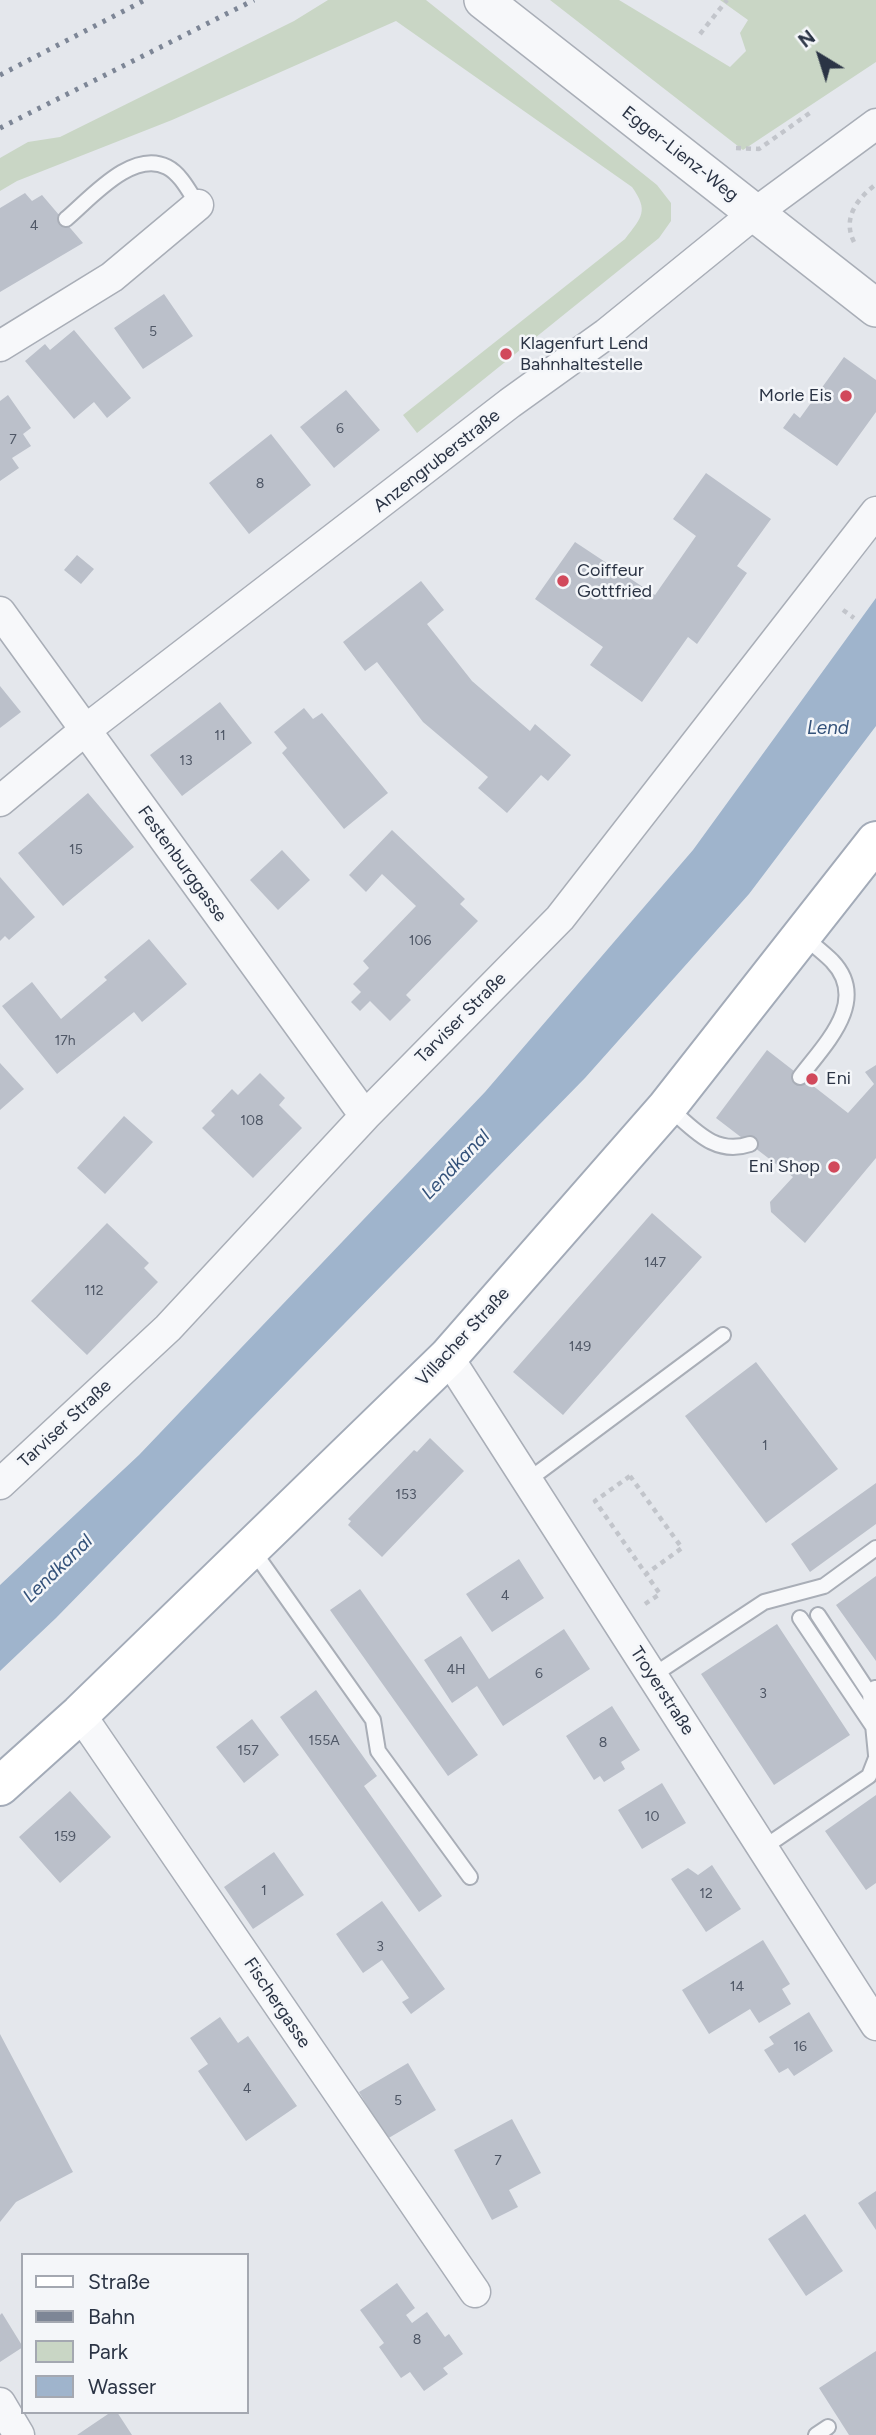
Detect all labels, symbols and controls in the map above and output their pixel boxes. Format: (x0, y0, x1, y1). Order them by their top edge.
north arrow (785, 21, 855, 91)
text: N (794, 25, 820, 53)
street label: Egger-Lienz-Weg (617, 102, 743, 206)
house number: 4 (30, 218, 38, 234)
house number: 5 (149, 324, 157, 340)
place label: Klagenfurt Lend Bahnhaltestelle (520, 333, 648, 376)
marker: Klagenfurt Lend Bahnhaltestelle (498, 346, 514, 362)
place label: Morle Eis (759, 385, 832, 407)
marker: Morle Eis (838, 388, 854, 404)
street label: Anzengruberstraße (369, 405, 505, 517)
house number: 6 (336, 421, 344, 437)
house number: 7 (9, 432, 17, 448)
house number: 8 (256, 476, 264, 492)
place label: Coiffeur Gottfried (577, 560, 652, 602)
marker: Coiffeur Gottfried (555, 573, 571, 589)
water label: Lend (807, 717, 849, 739)
house number: 11 (214, 728, 226, 744)
house number: 13 (179, 753, 193, 769)
street label: Festenburggasse (133, 802, 231, 926)
house number: 15 (69, 842, 83, 858)
house number: 106 (409, 933, 431, 949)
street label: Tarviser Straße (411, 968, 511, 1068)
house number: 17h (54, 1033, 76, 1049)
place label: Eni (826, 1068, 851, 1090)
marker: Eni (804, 1071, 820, 1087)
house number: 108 (240, 1113, 264, 1129)
water label: Lendkanal (417, 1125, 495, 1205)
place label: Eni Shop (749, 1156, 820, 1178)
marker: Eni Shop (826, 1159, 842, 1175)
house number: 147 (644, 1255, 666, 1271)
house number: 112 (84, 1283, 104, 1299)
street label: Villacher Straße (412, 1283, 514, 1391)
house number: 149 (569, 1339, 591, 1355)
street label: Tarviser Straße (14, 1375, 116, 1473)
house number: 1 (762, 1438, 768, 1454)
house number: 153 (395, 1487, 417, 1503)
water label: Lendkanal (18, 1530, 98, 1608)
house number: 4 (501, 1588, 509, 1604)
street label: Troyerstraße (625, 1643, 699, 1739)
house number: 4H (446, 1662, 466, 1678)
house number: 6 (535, 1666, 543, 1682)
house number: 3 (759, 1686, 767, 1702)
house number: 155A (308, 1733, 340, 1749)
house number: 8 (599, 1735, 607, 1751)
house number: 157 (237, 1743, 259, 1759)
house number: 10 (645, 1809, 659, 1825)
house number: 159 (54, 1829, 76, 1845)
house number: 1 (261, 1883, 267, 1899)
house number: 12 (699, 1886, 713, 1902)
house number: 3 (376, 1939, 384, 1955)
street label: Fischergasse (239, 1954, 315, 2052)
house number: 14 (730, 1979, 744, 1995)
house number: 16 (793, 2039, 807, 2055)
house number: 4 (243, 2081, 251, 2097)
house number: 5 (394, 2093, 402, 2109)
house number: 7 (494, 2153, 502, 2169)
legend (21, 2253, 248, 2414)
text: Straße (88, 2269, 150, 2294)
text: Bahn (88, 2304, 135, 2329)
house number: 8 (413, 2332, 421, 2348)
text: Park (88, 2339, 128, 2364)
text: Wasser (88, 2374, 156, 2399)

